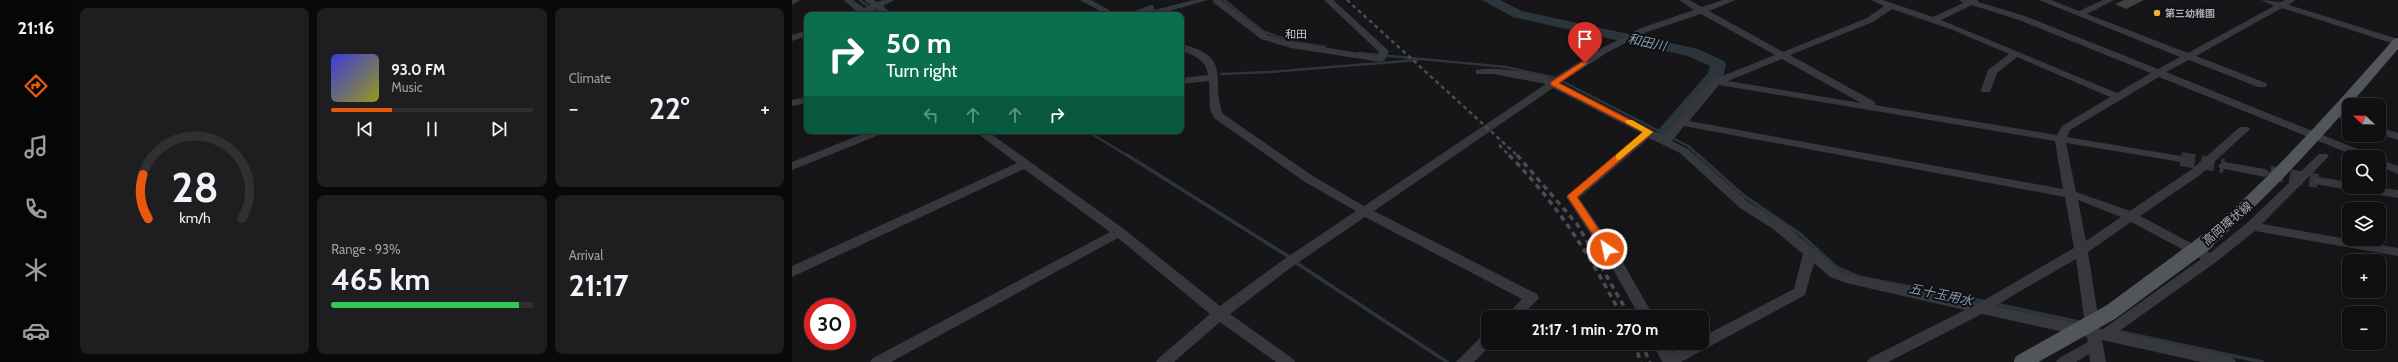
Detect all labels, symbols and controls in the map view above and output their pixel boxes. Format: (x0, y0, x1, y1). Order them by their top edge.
place label: 第三幼稚園 (2165, 7, 2215, 20)
marker: 第三幼稚園 (2152, 8, 2162, 18)
text: 21:16 (18, 17, 54, 39)
pin (1568, 22, 1602, 63)
text: 50 m (886, 26, 951, 60)
district label: 和田 (1285, 27, 1307, 41)
icon: right (820, 28, 872, 80)
icon: arrive (1574, 28, 1596, 50)
water label: 和田川 (1626, 30, 1670, 54)
text: Turn right (886, 60, 957, 82)
text: 93.0 FM (391, 61, 445, 79)
text: Climate (569, 70, 611, 86)
icon: directions (22, 72, 50, 100)
text: Music (391, 79, 423, 95)
text: 22° (649, 90, 690, 127)
text: − (569, 95, 578, 122)
text: + (760, 95, 770, 122)
north arrow (2342, 98, 2386, 142)
map controls (2342, 98, 2386, 350)
icon: left (920, 104, 942, 126)
icon: ahead (962, 104, 984, 126)
icon: ahead (1004, 104, 1026, 126)
icon: right (1046, 104, 1068, 126)
icon: previous (354, 118, 376, 140)
icon: pause (421, 118, 443, 140)
icon: next (488, 118, 510, 140)
icon: music (22, 133, 50, 161)
button: search (2342, 150, 2386, 194)
text: 28 (171, 162, 218, 212)
icon: phone (22, 195, 50, 223)
street label: 高岡環状線 (2199, 198, 2255, 248)
button: layers (2342, 202, 2386, 246)
text: km/h (179, 209, 210, 227)
position arrow (1586, 228, 1628, 270)
text: Range · 93% (331, 241, 401, 257)
text: Arrival (569, 247, 603, 263)
button: + (2342, 254, 2386, 298)
icon: climate (22, 256, 50, 284)
text: 465 km (331, 261, 430, 298)
text: 21:17 (569, 267, 629, 304)
water label: 五十玉用水 (1908, 279, 1976, 309)
speed limit sign: 30 (804, 298, 856, 350)
button: − (2342, 306, 2386, 350)
icon: car (22, 317, 50, 345)
text: 21:17 · 1 min · 270 m (1532, 321, 1658, 339)

